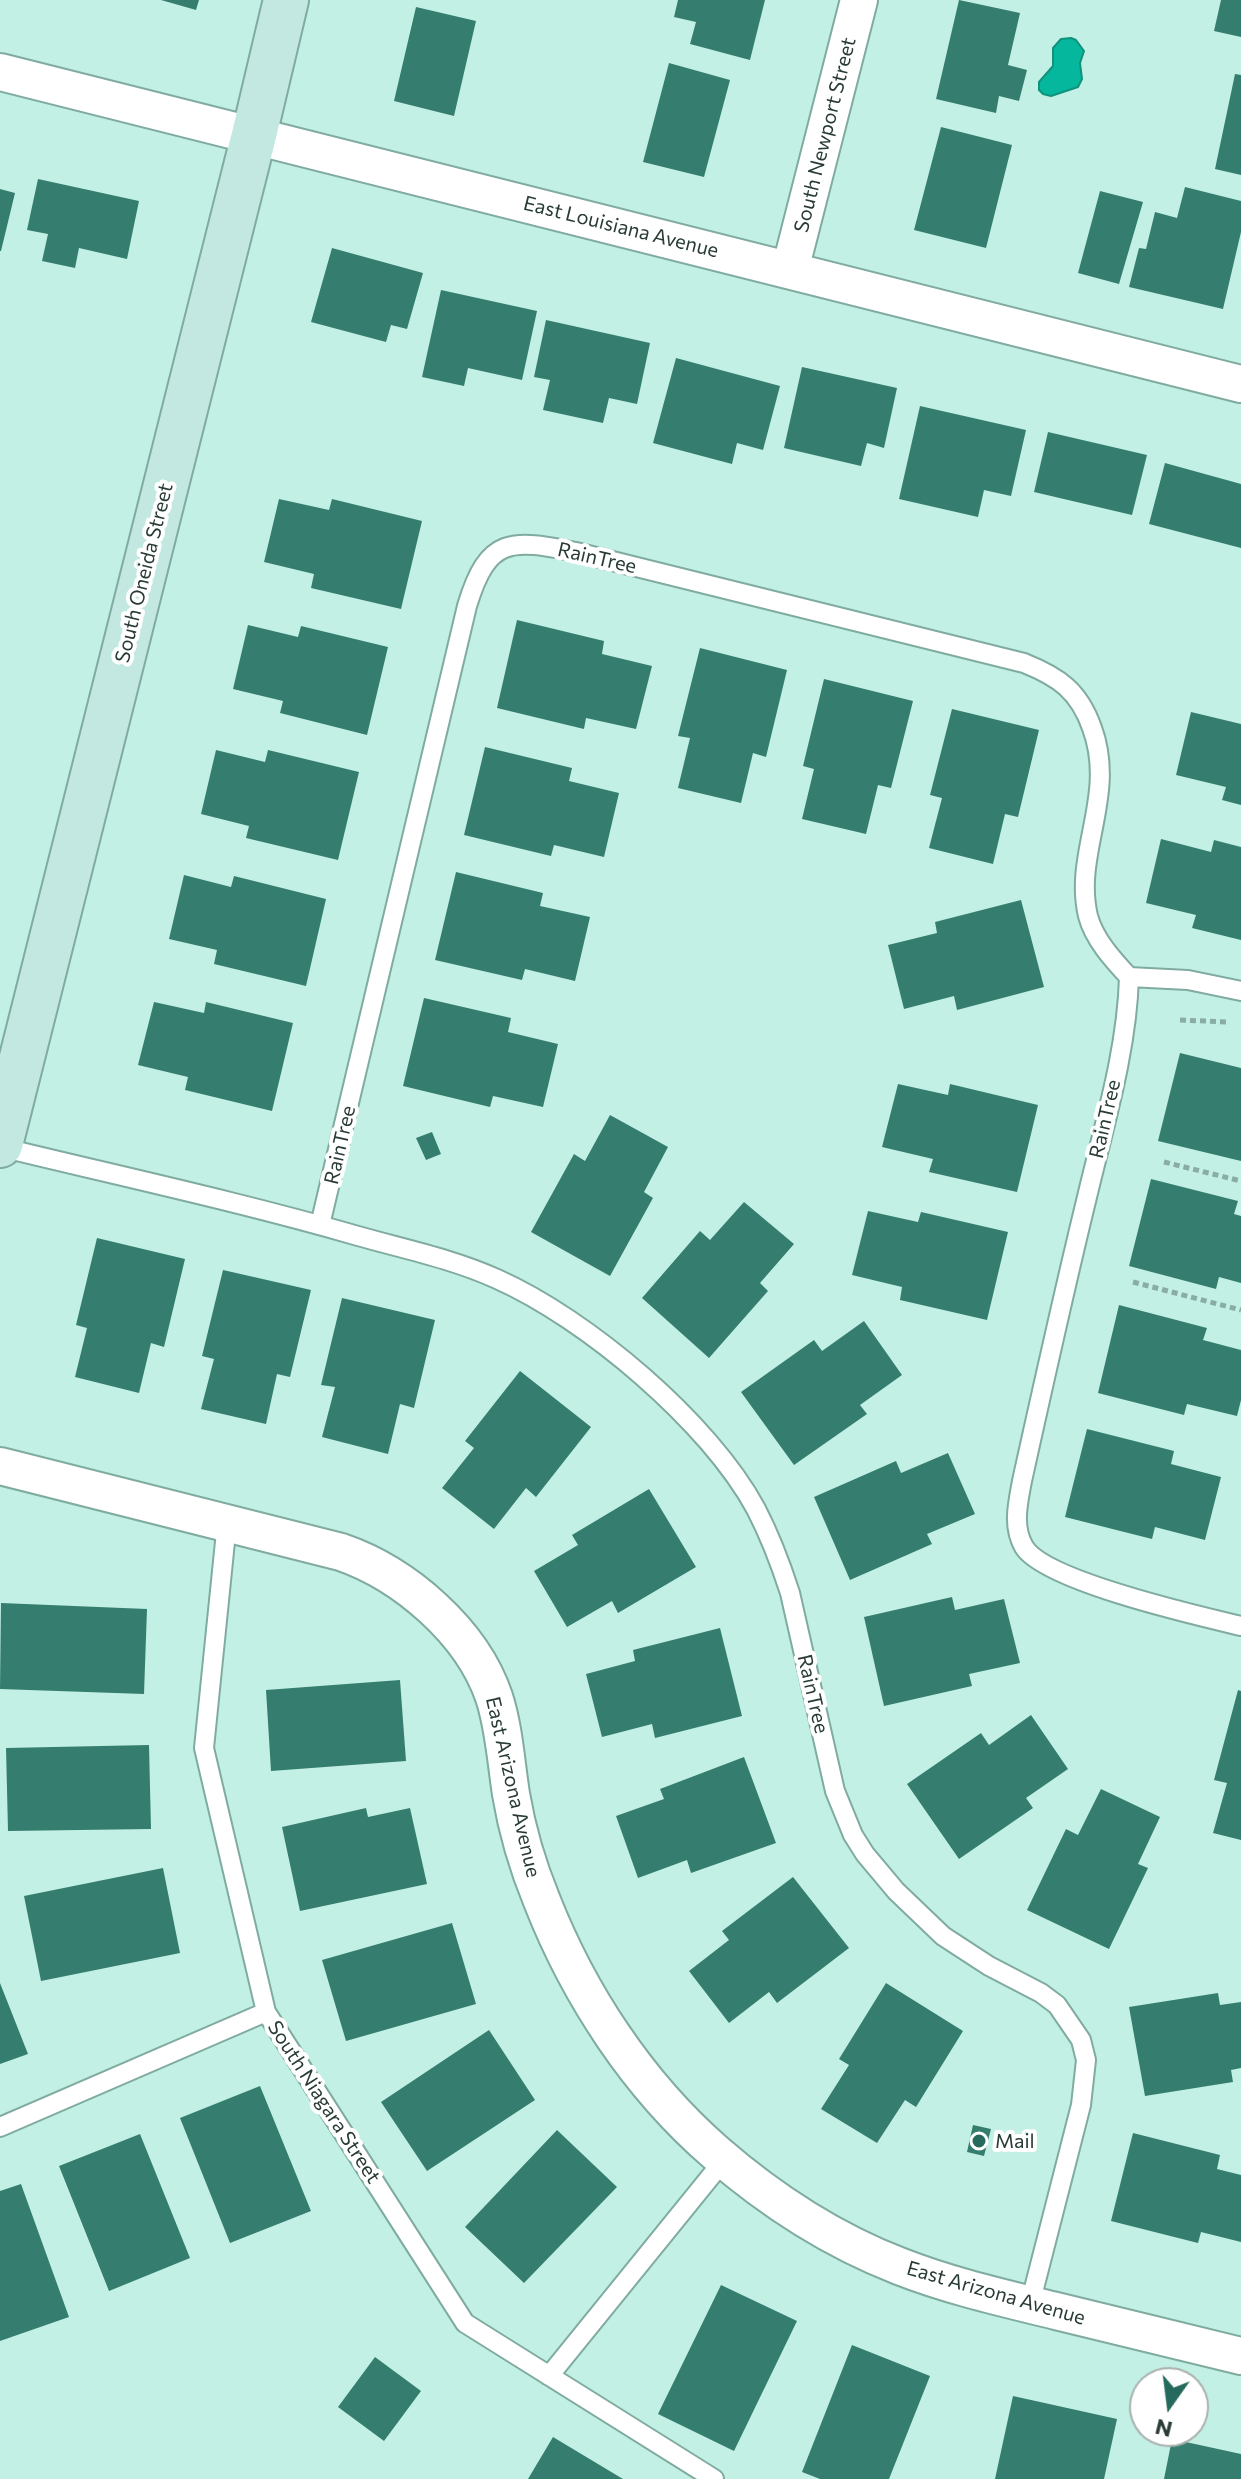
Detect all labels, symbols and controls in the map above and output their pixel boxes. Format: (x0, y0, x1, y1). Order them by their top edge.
street label: South Newport Street (789, 35, 861, 235)
street label: East Louisiana Avenue (521, 191, 721, 263)
street label: South Oneida Street (110, 481, 178, 665)
street label: RainTree (555, 537, 639, 579)
street label: RainTree (1084, 1077, 1126, 1161)
street label: RainTree (319, 1103, 361, 1187)
street label: RainTree (792, 1652, 834, 1736)
street label: East Arizona Avenue (481, 1694, 545, 1880)
street label: South Niagara Street (263, 2016, 385, 2188)
place label: Mail (995, 2129, 1035, 2153)
marker: Mail (970, 2132, 988, 2150)
street label: East Arizona Avenue (904, 2256, 1088, 2330)
north arrow (1129, 2367, 1209, 2447)
text: N (1152, 2414, 1175, 2444)

